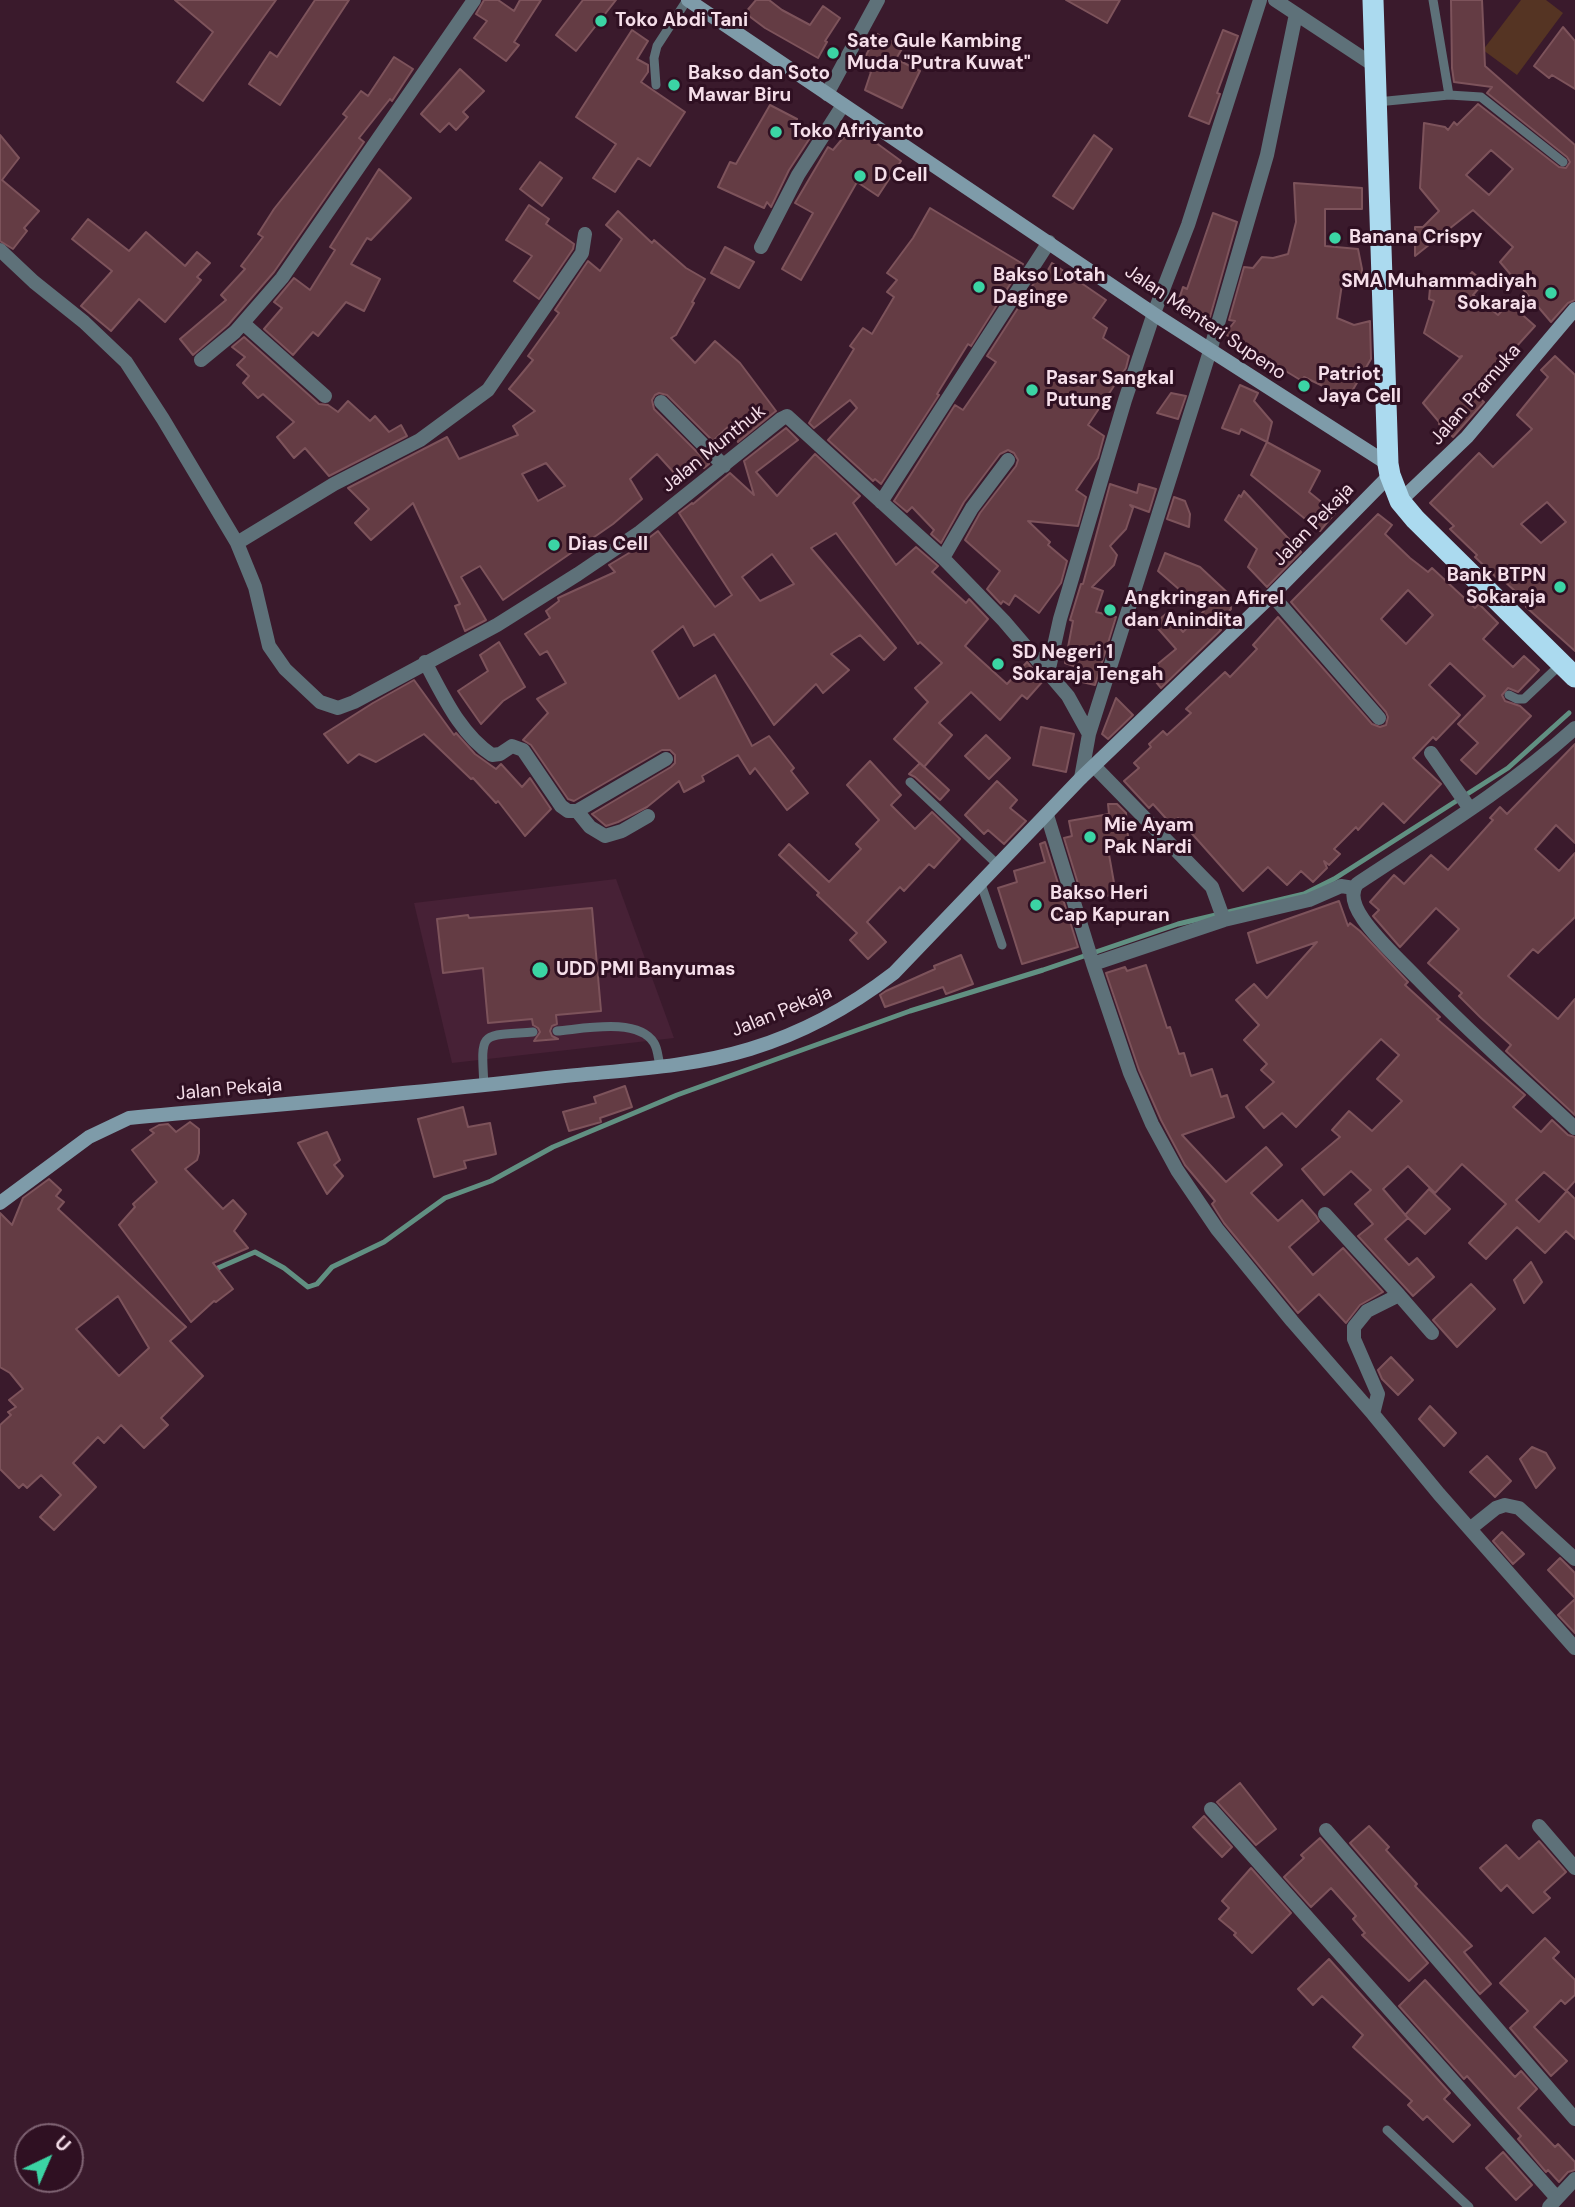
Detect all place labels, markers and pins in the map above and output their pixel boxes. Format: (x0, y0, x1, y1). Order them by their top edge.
place label: Toko Abdi Tani (615, 10, 748, 32)
marker: Toko Abdi Tani (593, 13, 609, 29)
place label: Sate Gule Kambing Muda "Putra Kuwat" (847, 31, 1031, 75)
marker: Sate Gule Kambing Muda "Putra Kuwat" (825, 45, 841, 61)
place label: Bakso dan Soto Mawar Biru (688, 63, 830, 107)
marker: Bakso dan Soto Mawar Biru (666, 77, 682, 93)
place label: Toko Afriyanto (790, 121, 924, 143)
marker: Toko Afriyanto (768, 124, 784, 140)
place label: D Cell (874, 165, 928, 187)
marker: D Cell (852, 168, 868, 184)
place label: Banana Crispy (1349, 227, 1483, 249)
marker: Banana Crispy (1327, 230, 1343, 246)
place label: Bakso Lotah Daginge (993, 265, 1105, 309)
place label: SMA Muhammadiyah Sokaraja (1341, 271, 1537, 315)
marker: Bakso Lotah Daginge (971, 279, 987, 295)
marker: SMA Muhammadiyah Sokaraja (1543, 285, 1559, 301)
place label: Patriot Jaya Cell (1318, 364, 1401, 408)
place label: Pasar Sangkal Putung (1046, 368, 1174, 412)
marker: Patriot Jaya Cell (1296, 378, 1312, 394)
marker: Pasar Sangkal Putung (1024, 382, 1040, 398)
place label: Dias Cell (568, 534, 648, 556)
marker: Dias Cell (546, 537, 562, 553)
place label: Bank BTPN Sokaraja (1447, 565, 1546, 609)
marker: Bank BTPN Sokaraja (1552, 579, 1568, 595)
place label: Angkringan Afirel dan Anindita (1124, 588, 1284, 632)
marker: Angkringan Afirel dan Anindita (1102, 602, 1118, 618)
place label: SD Negeri 1 Sokaraja Tengah (1012, 642, 1164, 686)
marker: SD Negeri 1 Sokaraja Tengah (990, 656, 1006, 672)
place label: Mie Ayam Pak Nardi (1104, 815, 1194, 859)
marker: Mie Ayam Pak Nardi (1082, 829, 1098, 845)
place label: Bakso Heri Cap Kapuran (1050, 883, 1170, 927)
marker: Bakso Heri Cap Kapuran (1028, 897, 1044, 913)
place label: UDD PMI Banyumas (556, 959, 735, 981)
marker: UDD PMI Banyumas (530, 960, 550, 980)

